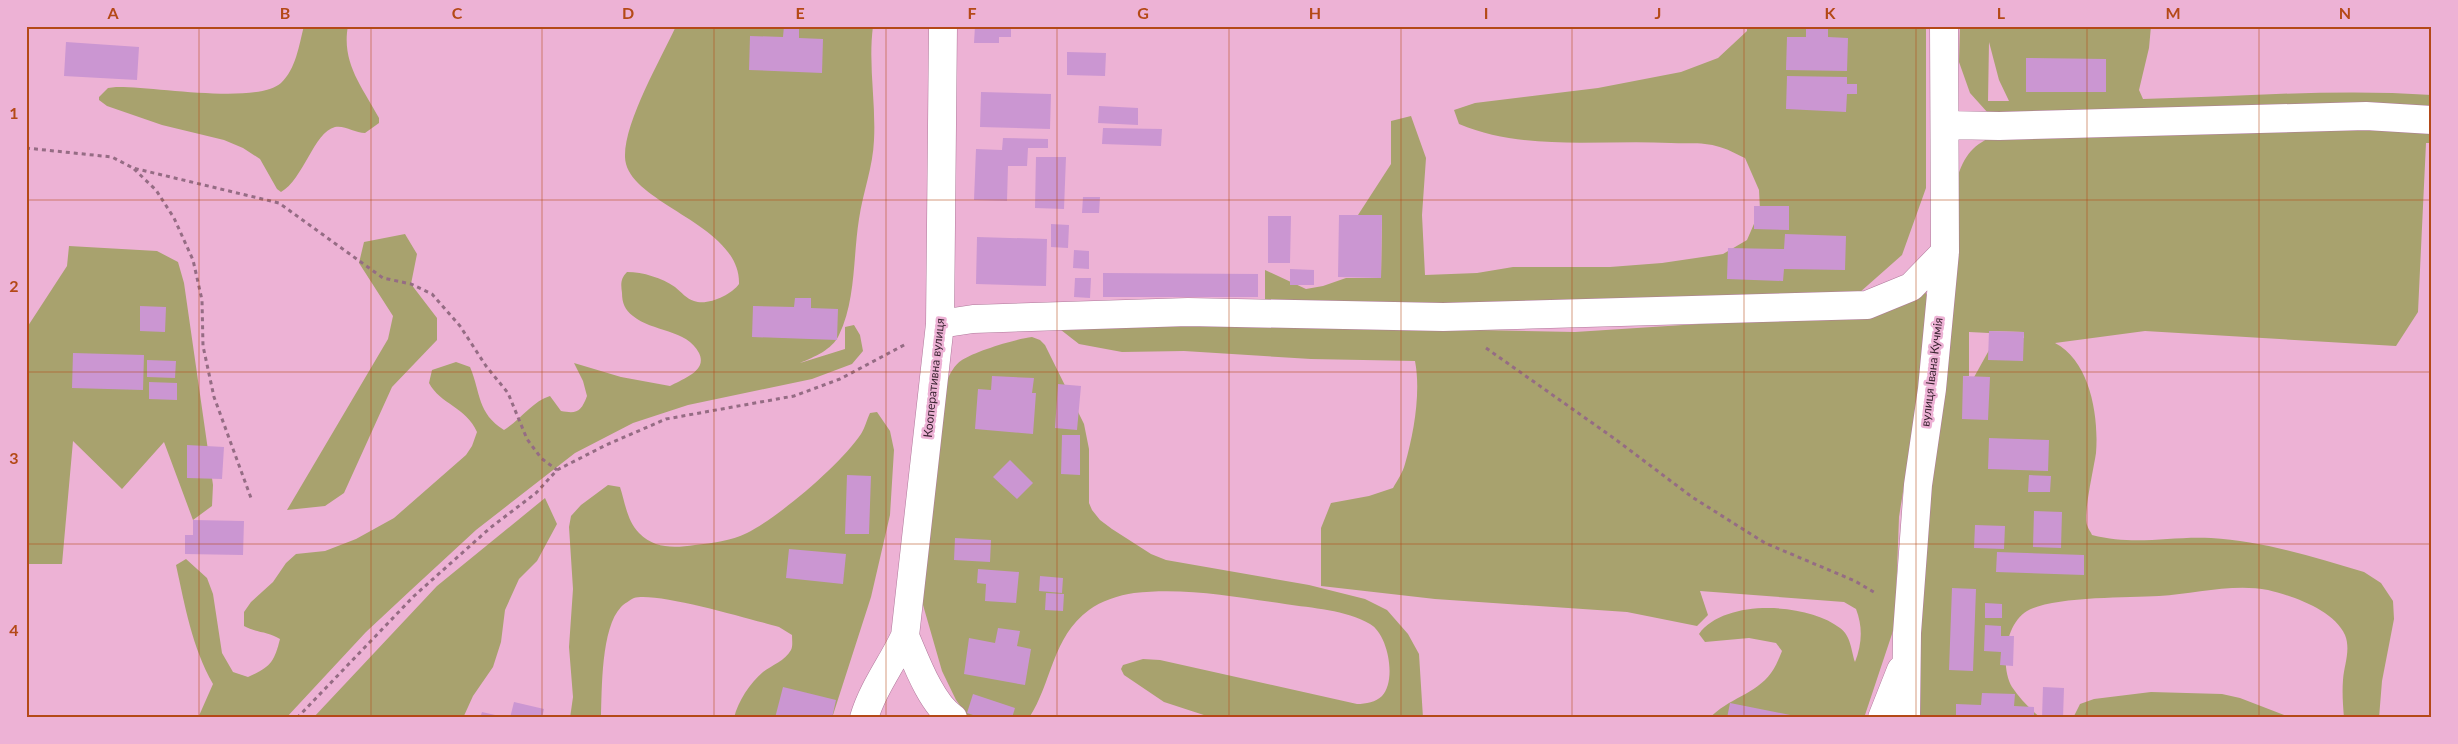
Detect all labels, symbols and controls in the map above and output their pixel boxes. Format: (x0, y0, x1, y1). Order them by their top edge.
text: A (106, 3, 119, 22)
text: B (280, 3, 290, 22)
text: C (452, 3, 463, 22)
text: D (622, 3, 634, 22)
text: E (795, 3, 805, 22)
text: F (967, 3, 977, 22)
text: G (1137, 3, 1149, 22)
text: H (1309, 3, 1321, 22)
text: I (1484, 3, 1488, 22)
text: J (1655, 3, 1661, 22)
text: K (1825, 3, 1837, 22)
text: L (1997, 3, 2006, 22)
text: M (2165, 3, 2181, 22)
text: N (2339, 3, 2351, 22)
text: 1 (9, 103, 19, 122)
text: 2 (9, 276, 19, 295)
street label: Кооперативна вулиця (920, 317, 947, 438)
street label: вулиця Івана Кучмія (1917, 317, 1946, 427)
text: 3 (9, 448, 19, 467)
text: 4 (9, 620, 19, 639)

